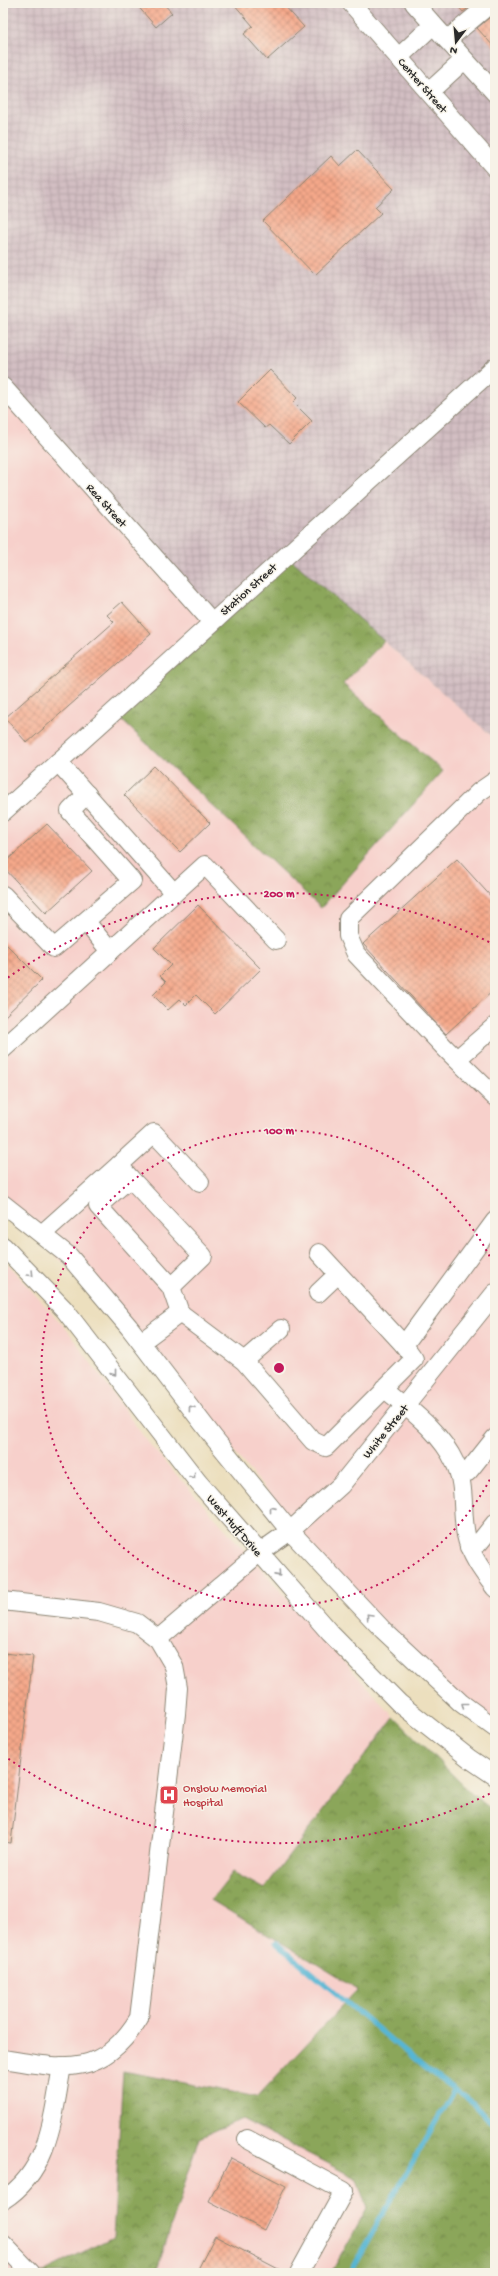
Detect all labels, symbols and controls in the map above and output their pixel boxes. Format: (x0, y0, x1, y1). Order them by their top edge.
north arrow (436, 22, 476, 62)
text: N (449, 43, 459, 56)
street label: Center Street (394, 56, 450, 118)
street label: Rea Street (82, 482, 130, 532)
street label: Station Street (218, 561, 281, 620)
text: 200 m (264, 888, 295, 902)
text: 100 m (263, 1125, 294, 1139)
one-way arrow (26, 1269, 33, 1276)
centre of rings (272, 1361, 286, 1375)
one-way arrow (109, 1369, 116, 1376)
street label: White Street (361, 1402, 413, 1462)
one-way arrow (189, 1405, 196, 1412)
one-way arrow (188, 1472, 195, 1479)
street label: West Huff Drive (203, 1493, 265, 1561)
one-way arrow (270, 1507, 277, 1514)
one-way arrow (274, 1570, 281, 1577)
one-way arrow (367, 1613, 374, 1620)
one-way arrow (461, 1703, 468, 1710)
place label: Onslow Memorial Hospital (183, 1783, 267, 1811)
hospital icon: Onslow Memorial Hospital (158, 1784, 180, 1806)

